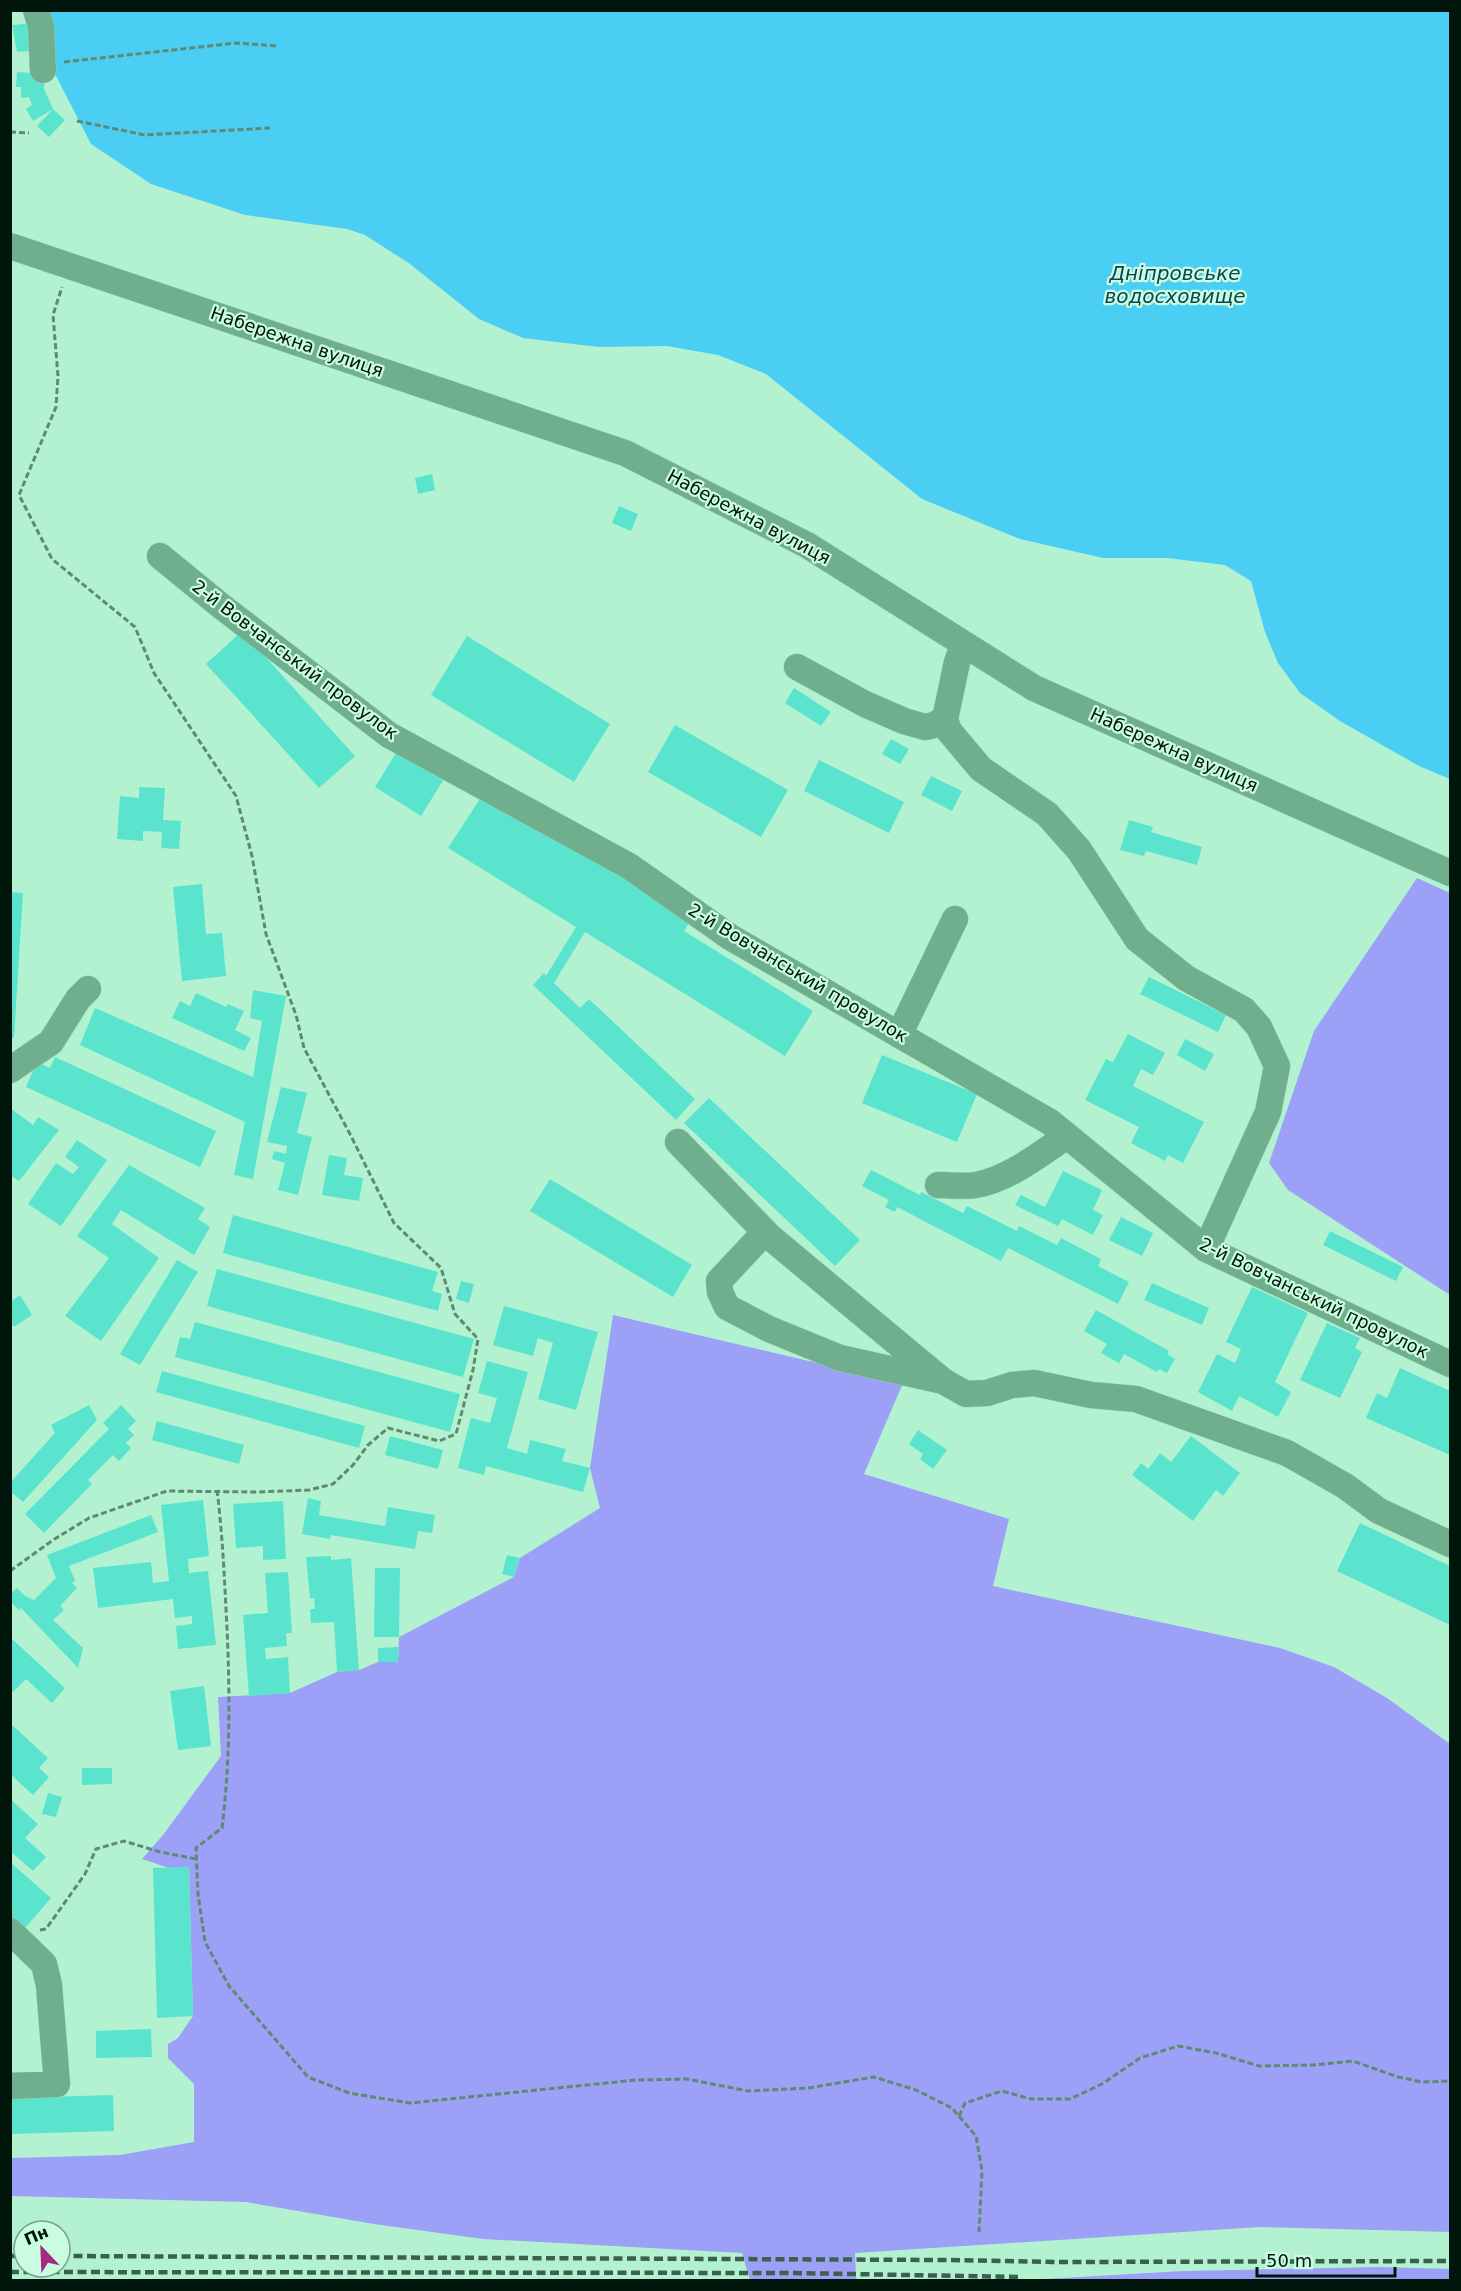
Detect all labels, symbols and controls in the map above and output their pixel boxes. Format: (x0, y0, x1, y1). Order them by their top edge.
water label: Дніпровське водосховище (1104, 261, 1246, 308)
street label: Набережна вулиця (208, 302, 386, 381)
street label: Набережна вулиця (664, 465, 834, 568)
street label: 2-й Вовчанський провулок (188, 575, 402, 744)
street label: Набережна вулиця (1087, 703, 1261, 796)
street label: 2-й Вовчанський провулок (685, 899, 912, 1047)
street label: 2-й Вовчанський провулок (1196, 1233, 1432, 1362)
north arrow (12, 2219, 72, 2279)
text: Пн (21, 2222, 51, 2249)
scale bar (1257, 2240, 1395, 2278)
text: 50 m (1266, 2250, 1312, 2271)

